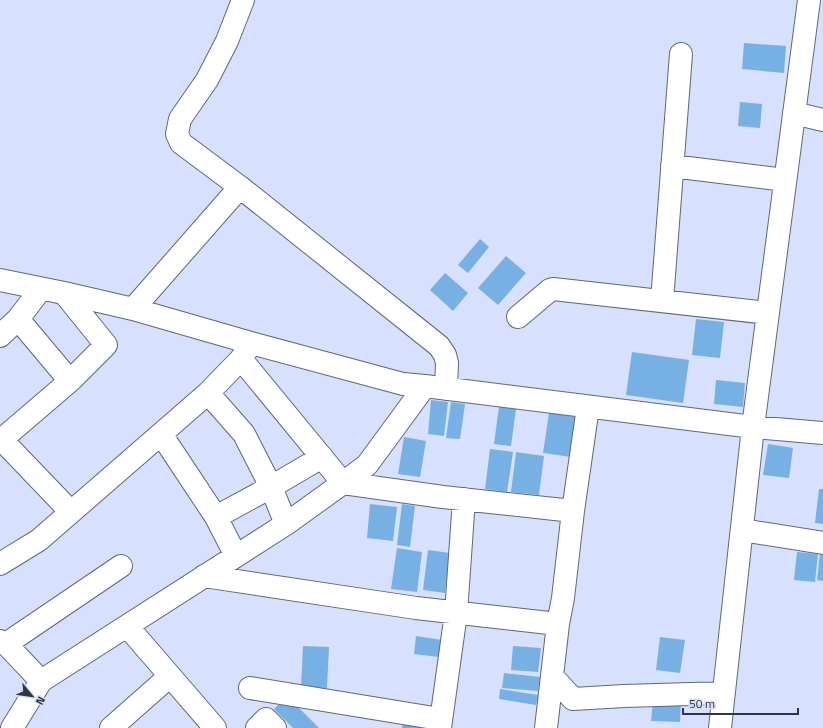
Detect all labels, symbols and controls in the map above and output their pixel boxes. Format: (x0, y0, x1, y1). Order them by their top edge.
north arrow (12, 676, 52, 716)
scale bar (683, 690, 798, 716)
text: N (32, 694, 50, 708)
text: 50 m (689, 694, 715, 713)

